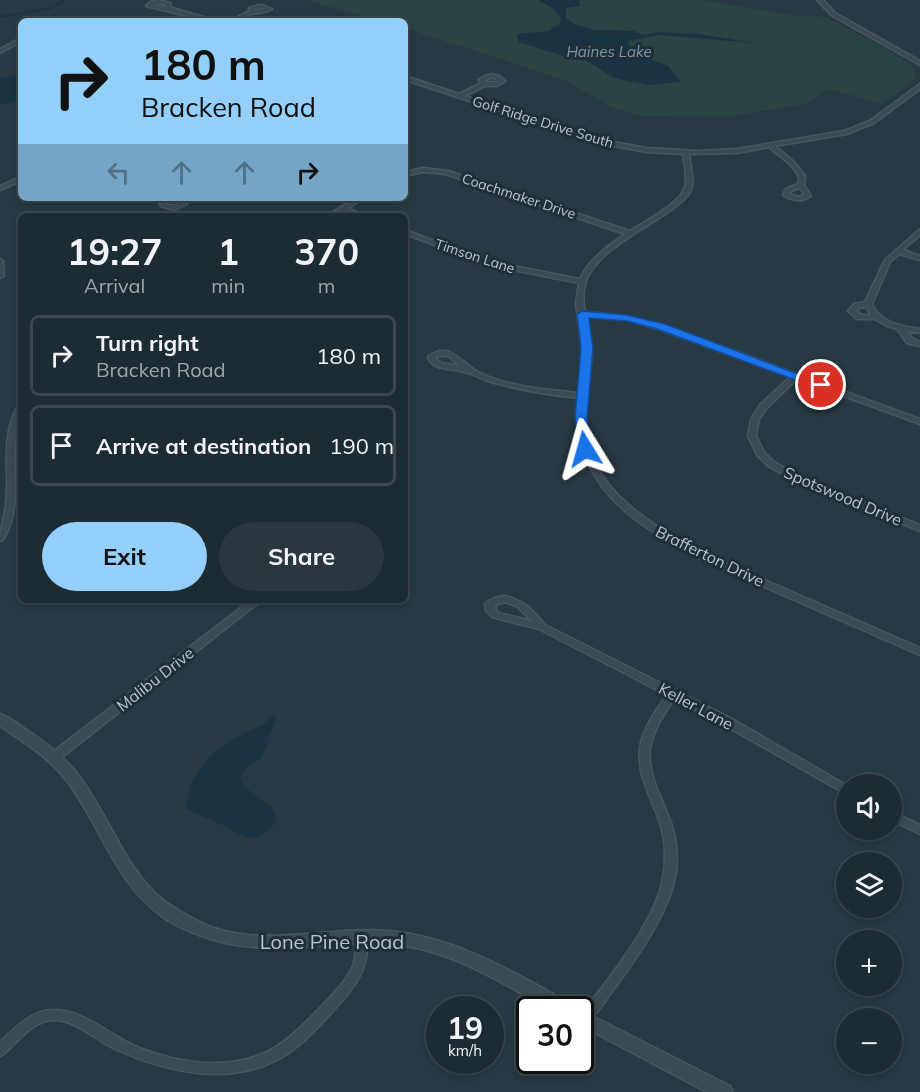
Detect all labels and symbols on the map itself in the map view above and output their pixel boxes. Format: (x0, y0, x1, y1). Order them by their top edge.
water label: Haines Lake (566, 42, 652, 61)
street label: Golf Ridge Drive South (470, 92, 616, 152)
street label: Coachmaker Drive (460, 169, 578, 223)
street label: Timson Lane (433, 235, 517, 277)
pin (795, 359, 846, 410)
position arrow (553, 417, 617, 481)
street label: Spotswood Drive (781, 462, 905, 530)
street label: Brafferton Drive (652, 521, 768, 591)
street label: Malibu Drive (112, 643, 198, 715)
street label: Keller Lane (655, 678, 737, 734)
street label: Lone Pine Road (260, 929, 404, 954)
speed limit sign: 30 (516, 996, 594, 1074)

